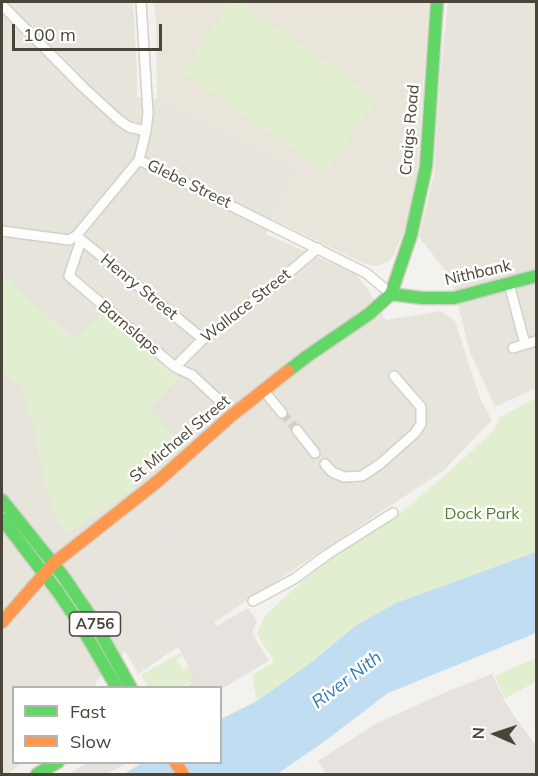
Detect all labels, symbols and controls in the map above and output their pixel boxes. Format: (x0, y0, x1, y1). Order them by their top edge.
scale bar (15, 12, 165, 50)
text: 100 m (23, 23, 76, 46)
street label: Craigs Road (396, 84, 424, 176)
street label: Glebe Street (144, 155, 234, 213)
street label: Henry Street (97, 250, 181, 324)
street label: Nithbank (443, 256, 513, 290)
street label: Wallace Street (197, 265, 295, 347)
street label: Barnslaps (94, 297, 164, 359)
street label: St Michael Street (126, 391, 234, 487)
park label: Dock Park (444, 504, 520, 524)
road number: A756 (70, 612, 121, 636)
water label: River Nith (308, 647, 386, 713)
legend (12, 686, 222, 764)
text: Fast (70, 700, 106, 723)
north arrow (466, 704, 526, 764)
text: N (468, 726, 488, 740)
text: Slow (70, 730, 111, 753)

